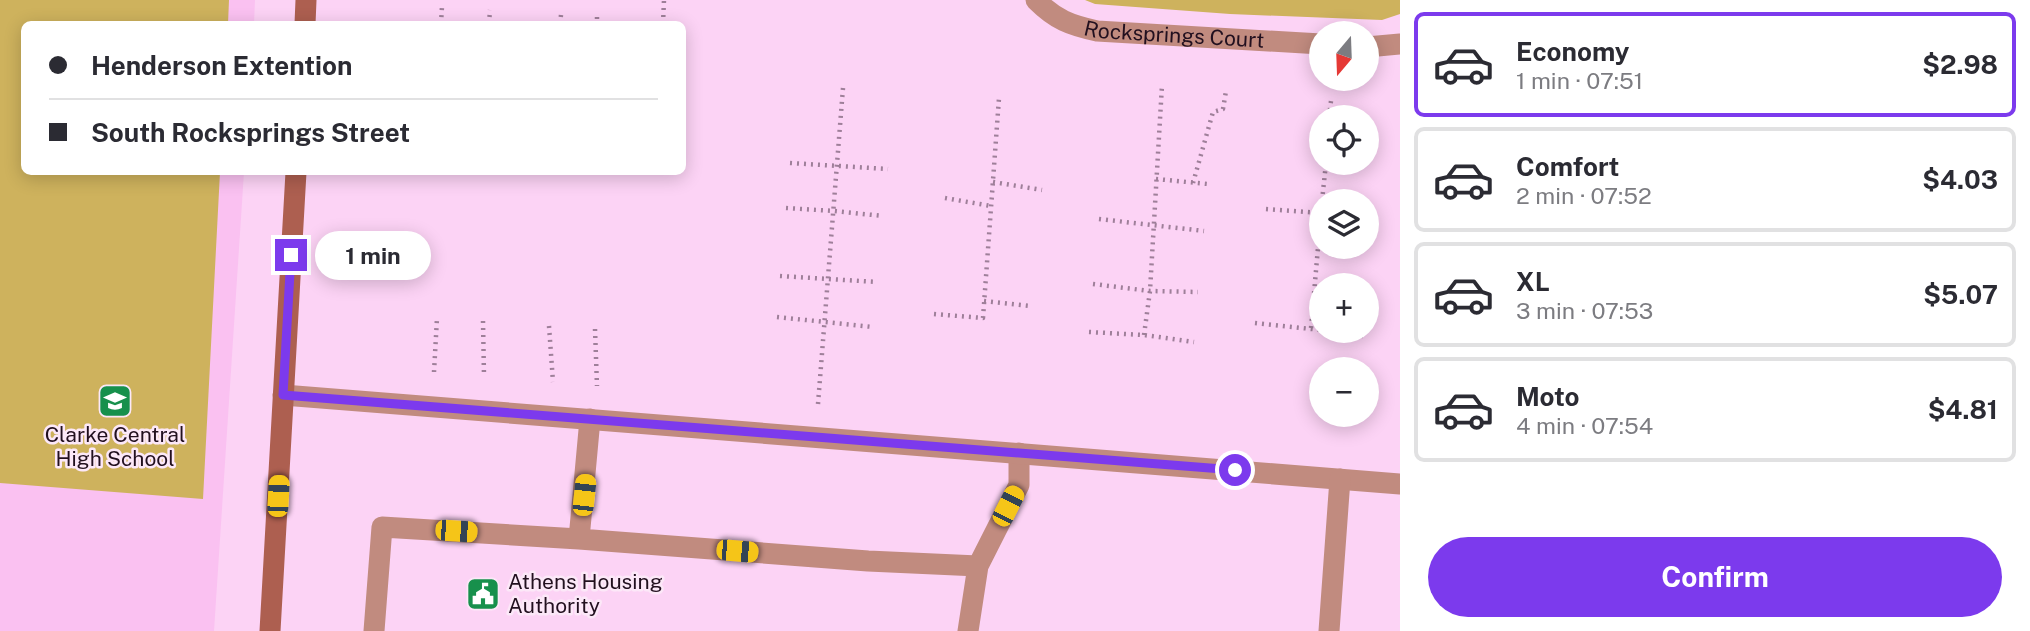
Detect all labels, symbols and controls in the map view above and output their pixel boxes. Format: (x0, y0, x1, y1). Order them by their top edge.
street label: Rocksprings Court (1082, 15, 1265, 53)
north arrow (1309, 21, 1379, 91)
map controls (1309, 21, 1379, 427)
icon: car (1432, 33, 1495, 96)
text: Economy (1516, 36, 1629, 67)
text: $2.98 (1922, 49, 1998, 80)
text: Henderson Extention (91, 50, 352, 81)
text: 1 min · 07:51 (1516, 67, 1643, 94)
button: locate (1309, 105, 1379, 175)
text: South Rocksprings Street (91, 117, 410, 148)
icon: car (1432, 148, 1495, 211)
text: Comfort (1516, 151, 1619, 182)
text: $4.03 (1922, 164, 1998, 195)
text: 2 min · 07:52 (1516, 182, 1652, 209)
button: layers (1309, 189, 1379, 259)
callout: 1 min (316, 230, 431, 280)
route end (275, 239, 307, 271)
text: 1 min (345, 242, 401, 269)
icon: car (1432, 263, 1495, 326)
text: XL (1516, 266, 1550, 297)
button: + (1309, 273, 1379, 343)
text: $5.07 (1923, 279, 1998, 310)
text: 3 min · 07:53 (1516, 297, 1653, 324)
button: − (1309, 357, 1379, 427)
icon: car (1432, 378, 1495, 441)
text: Moto (1516, 381, 1579, 412)
school or university icon: Clarke Central High School (96, 382, 134, 420)
text: $4.81 (1928, 394, 1998, 425)
text: 4 min · 07:54 (1516, 412, 1653, 439)
place label: Clarke Central High School (45, 422, 185, 471)
route start (1219, 454, 1251, 486)
car (572, 473, 597, 517)
car (267, 474, 290, 518)
car (990, 483, 1027, 529)
car (435, 519, 478, 543)
button: Confirm (1428, 537, 2002, 617)
car (716, 539, 759, 563)
place label: Athens Housing Authority (508, 569, 663, 618)
public building icon: Athens Housing Authority (464, 575, 502, 613)

